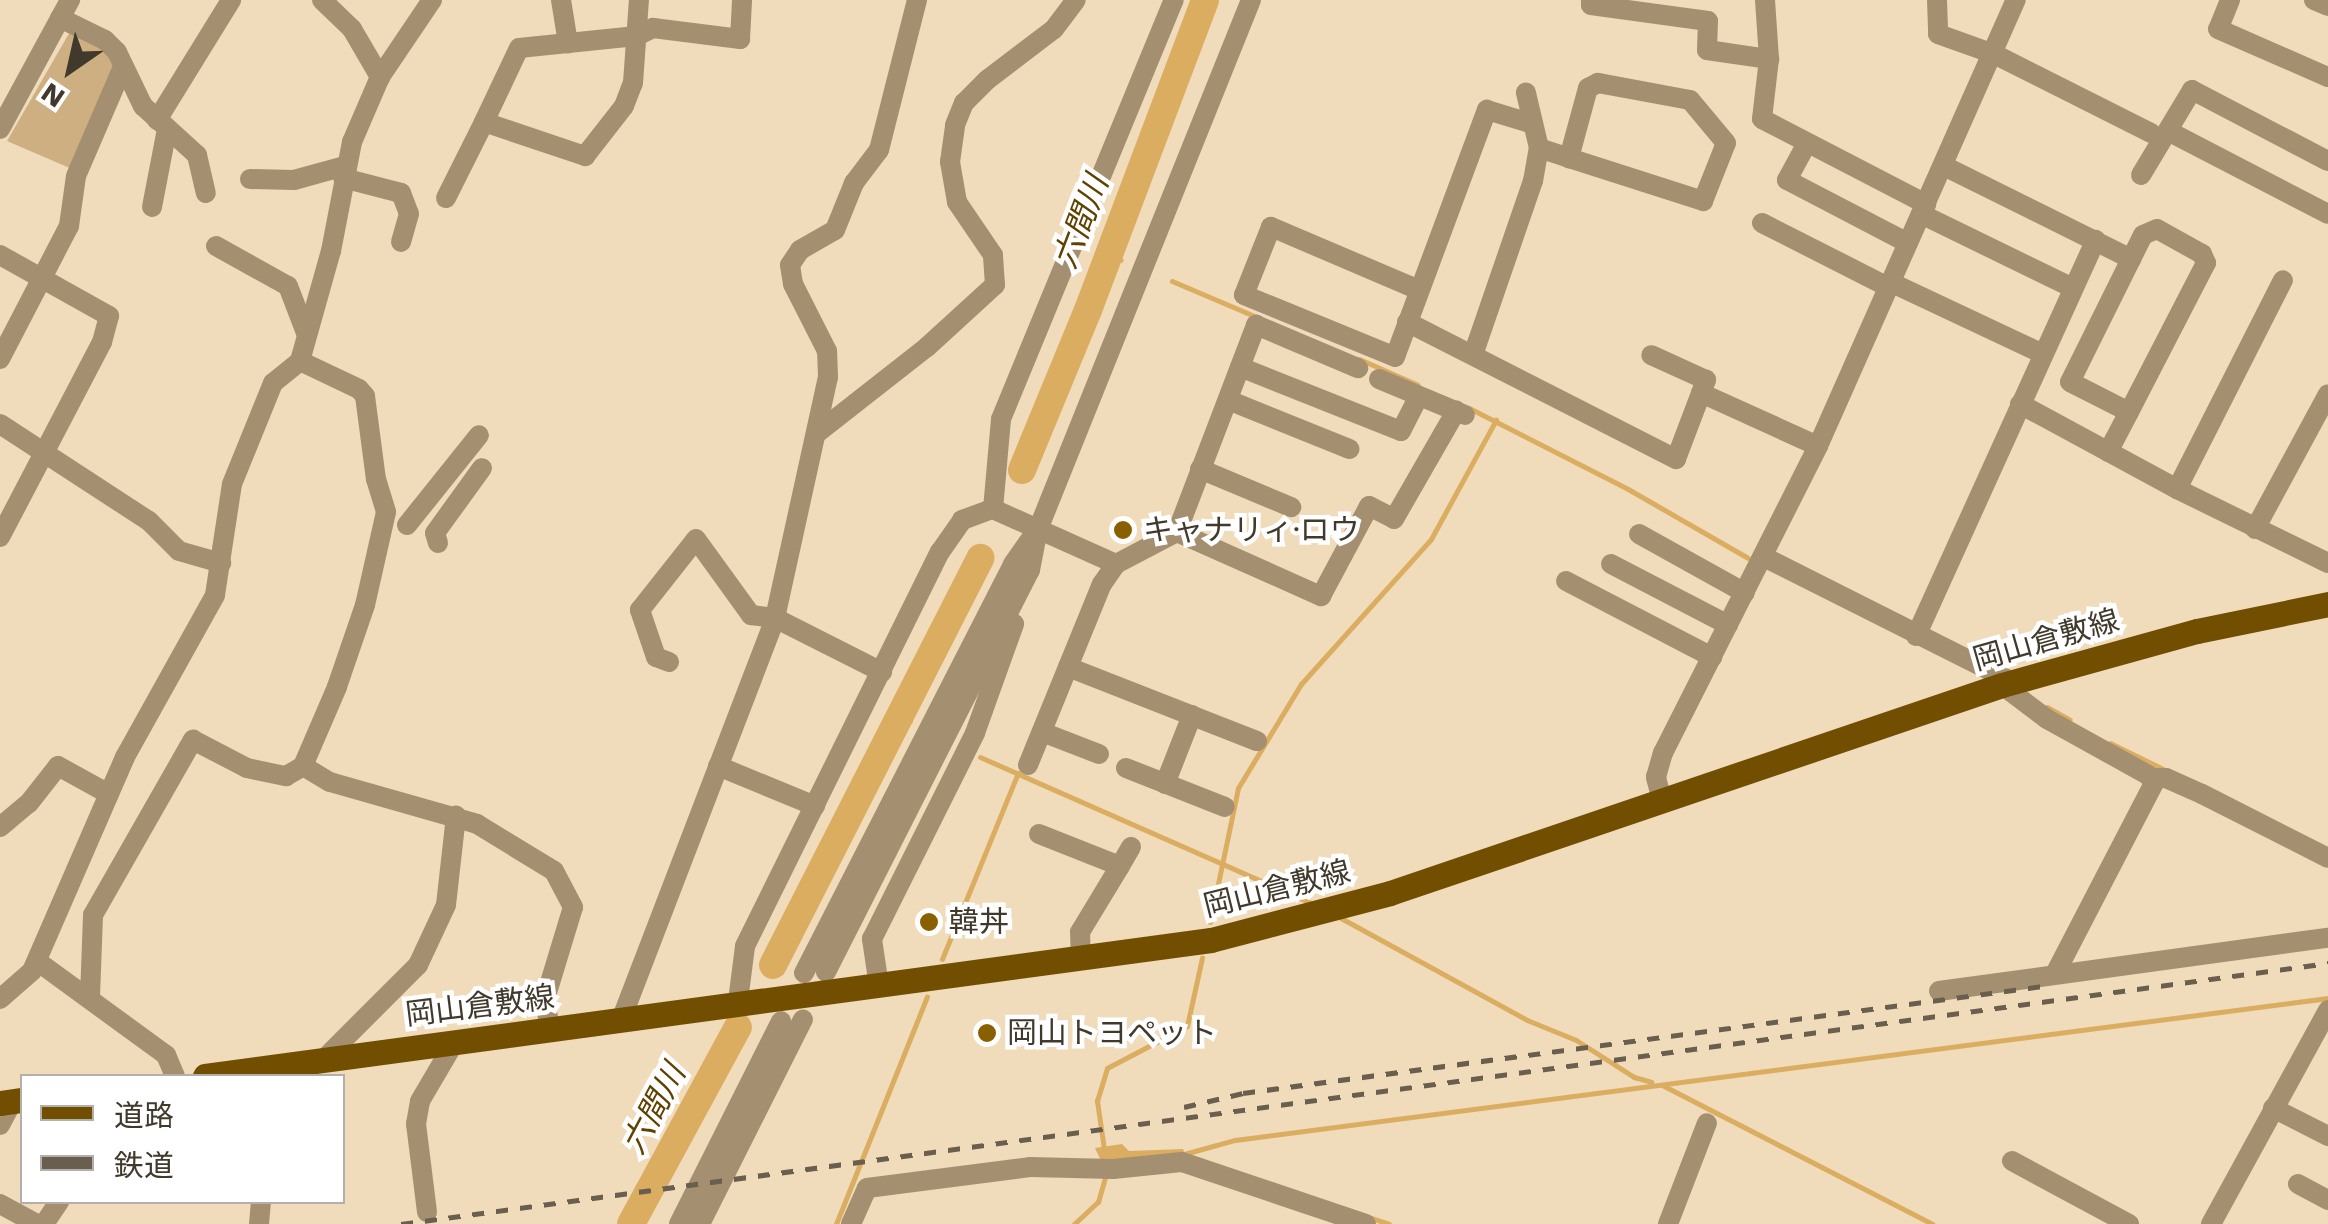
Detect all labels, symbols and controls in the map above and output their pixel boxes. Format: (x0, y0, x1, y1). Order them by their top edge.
north arrow (20, 20, 120, 120)
text: N (35, 76, 71, 115)
water label: 六間川 (1046, 170, 1116, 274)
place label: キャナリィ·ロウ (1143, 512, 1360, 548)
marker: キャナリィ·ロウ (1112, 519, 1134, 541)
street label: 岡山倉敷線 (1969, 602, 2123, 678)
street label: 岡山倉敷線 (1200, 853, 1354, 925)
place label: 韓丼 (949, 904, 1009, 940)
marker: 韓丼 (918, 911, 940, 933)
street label: 岡山倉敷線 (403, 979, 557, 1033)
place label: 岡山トヨペット (1007, 1015, 1217, 1051)
marker: 岡山トヨペット (976, 1022, 998, 1044)
water label: 六間川 (615, 1058, 693, 1160)
legend (20, 1074, 345, 1204)
text: 道路 (114, 1098, 174, 1133)
text: 鉄道 (114, 1148, 174, 1183)

